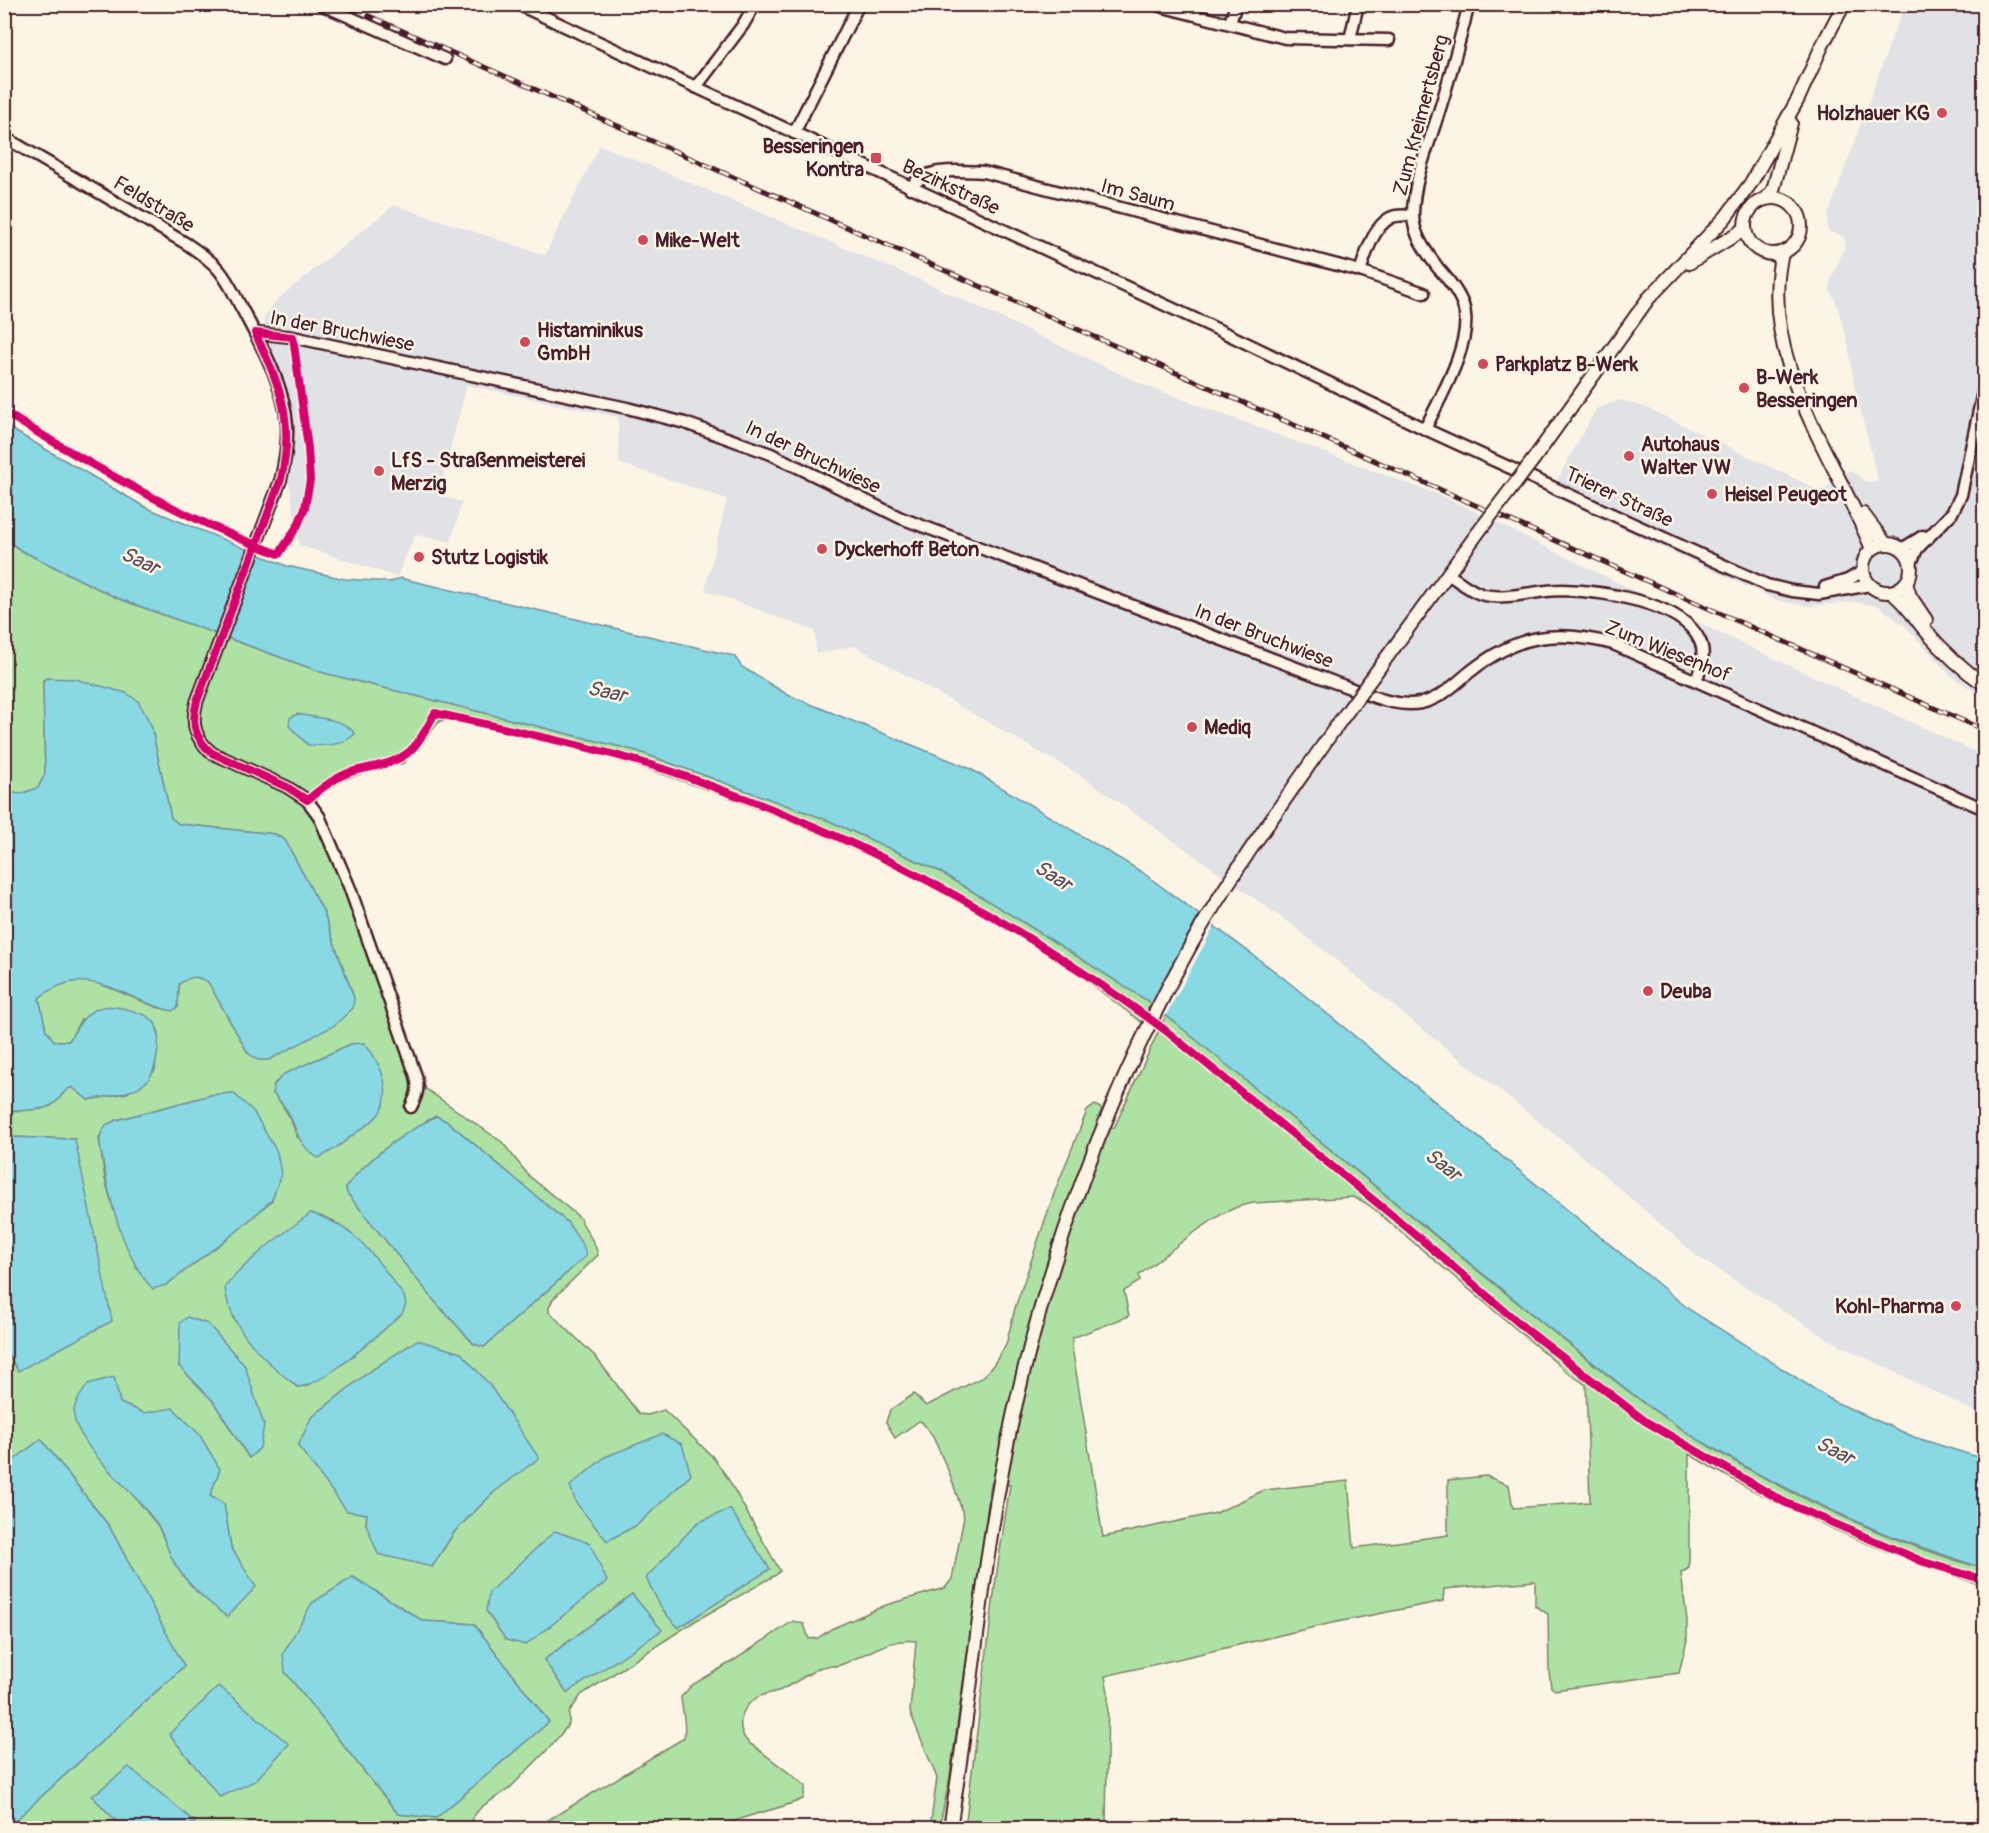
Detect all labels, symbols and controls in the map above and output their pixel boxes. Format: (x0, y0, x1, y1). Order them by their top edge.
street label: Zum Kreimertsberg (1387, 32, 1455, 198)
place label: Holzhauer KG (1816, 101, 1930, 126)
marker: Holzhauer KG (1935, 106, 1949, 120)
place label: Besseringen Kontra (762, 134, 864, 182)
marker: Besseringen Kontra (869, 151, 883, 165)
street label: Bezirkstraße (898, 154, 1004, 221)
street label: Feldstraße (109, 170, 199, 238)
street label: Im Saum (1098, 173, 1178, 217)
place label: Mike-Welt (655, 228, 740, 253)
marker: Mike-Welt (636, 233, 650, 247)
street label: In der Bruchwiese (268, 305, 416, 357)
place label: Histaminikus GmbH (537, 318, 643, 366)
marker: Histaminikus GmbH (518, 335, 532, 349)
place label: Parkplatz B-Werk (1495, 352, 1639, 377)
marker: Parkplatz B-Werk (1476, 357, 1490, 371)
place label: B-Werk Besseringen (1756, 365, 1858, 413)
marker: B-Werk Besseringen (1737, 381, 1751, 395)
street label: In der Bruchwiese (741, 415, 885, 499)
place label: Autohaus Walter VW (1641, 432, 1731, 480)
place label: LfS - Straßenmeisterei Merzig (391, 448, 586, 496)
marker: Autohaus Walter VW (1622, 449, 1636, 463)
street label: Trierer Straße (1561, 461, 1677, 533)
marker: LfS - Straßenmeisterei Merzig (372, 464, 386, 478)
place label: Heisel Peugeot (1724, 482, 1848, 507)
marker: Heisel Peugeot (1705, 487, 1719, 501)
place label: Dyckerhoff Beton (834, 537, 979, 562)
water label: Saar (116, 540, 166, 583)
marker: Dyckerhoff Beton (815, 542, 829, 556)
place label: Stutz Logistik (431, 545, 549, 570)
marker: Stutz Logistik (412, 550, 426, 564)
street label: In der Bruchwiese (1191, 598, 1337, 674)
street label: Zum Wiesenhof (1601, 614, 1735, 688)
water label: Saar (585, 674, 632, 710)
place label: Mediq (1204, 715, 1252, 740)
marker: Mediq (1185, 720, 1199, 734)
water label: Saar (1029, 854, 1079, 899)
place label: Deuba (1660, 979, 1712, 1004)
marker: Deuba (1641, 984, 1655, 998)
water label: Saar (1419, 1142, 1469, 1189)
place label: Kohl-Pharma (1835, 1294, 1944, 1319)
marker: Kohl-Pharma (1949, 1299, 1963, 1313)
water label: Saar (1811, 1430, 1861, 1473)

